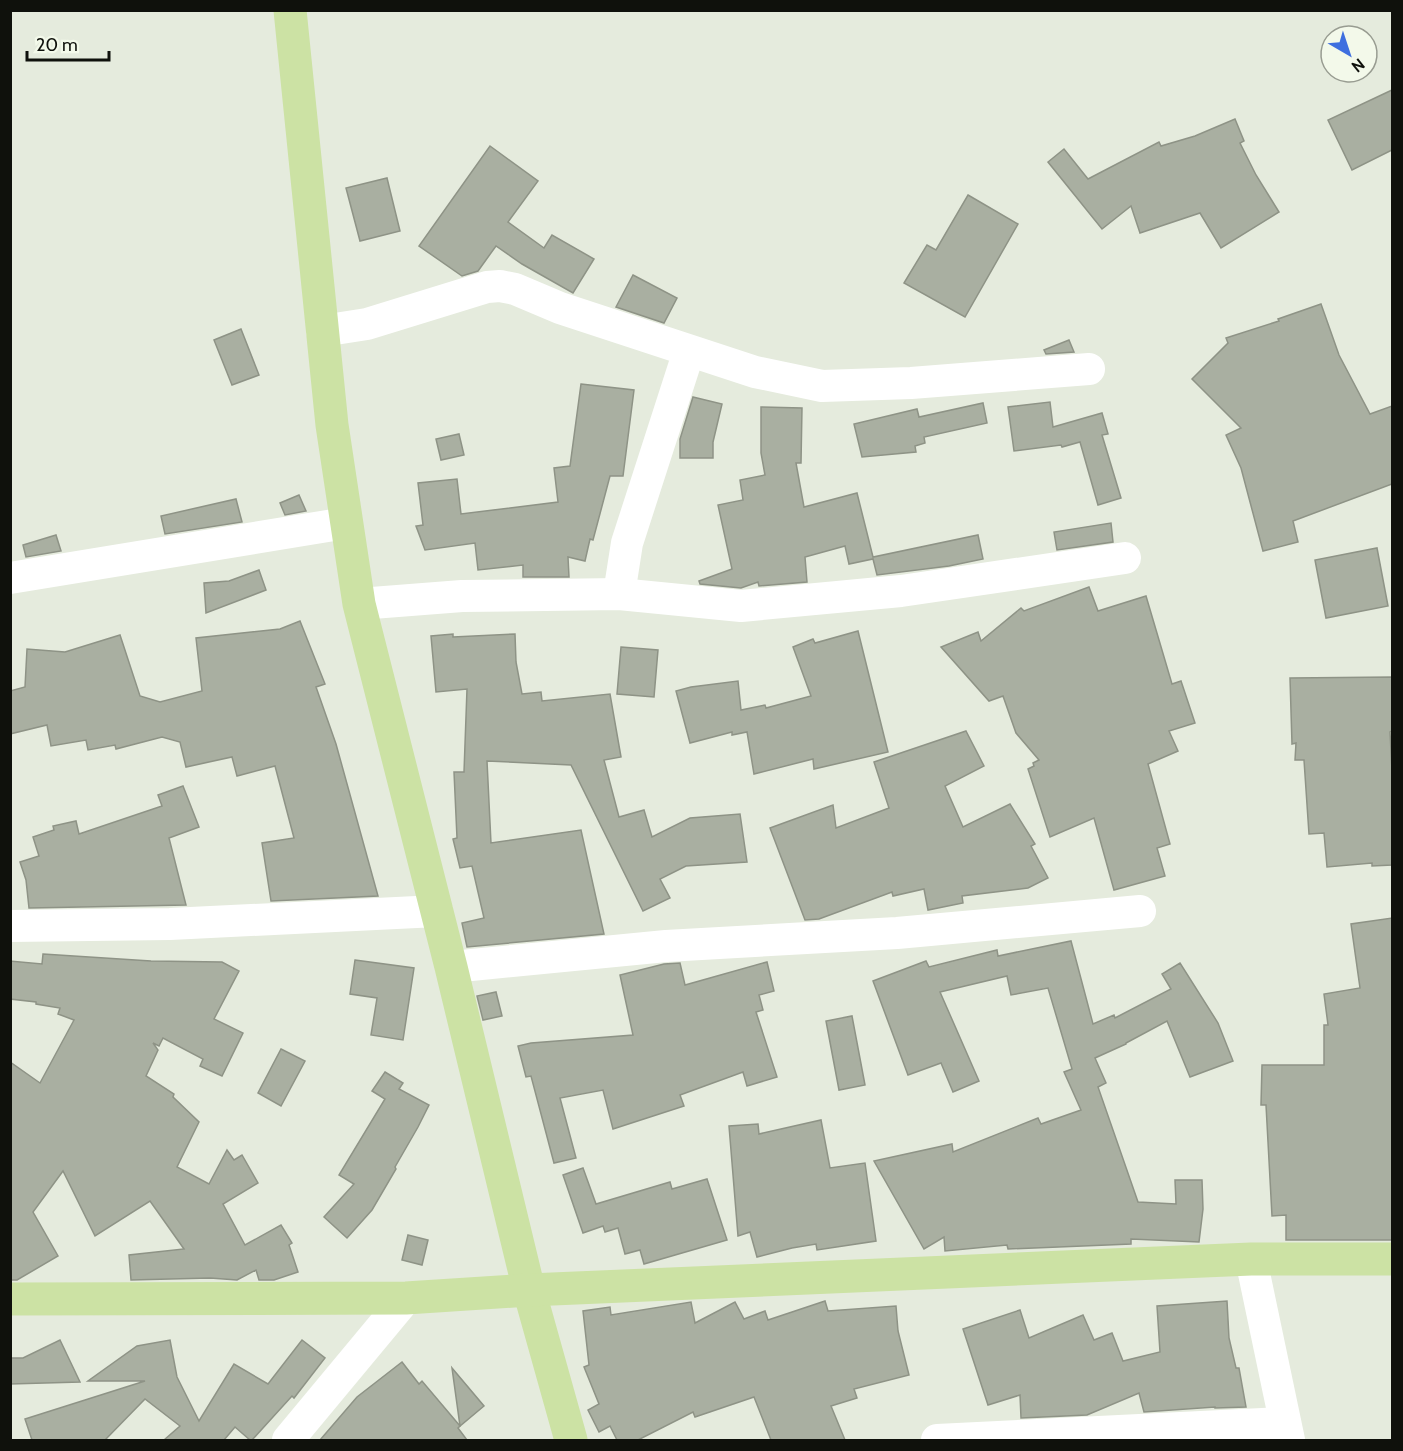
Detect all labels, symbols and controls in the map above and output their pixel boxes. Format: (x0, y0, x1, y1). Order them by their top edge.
scale bar (27, 24, 110, 62)
north arrow (1319, 24, 1379, 84)
text: 20 m (36, 34, 78, 56)
text: N (1348, 54, 1368, 76)

